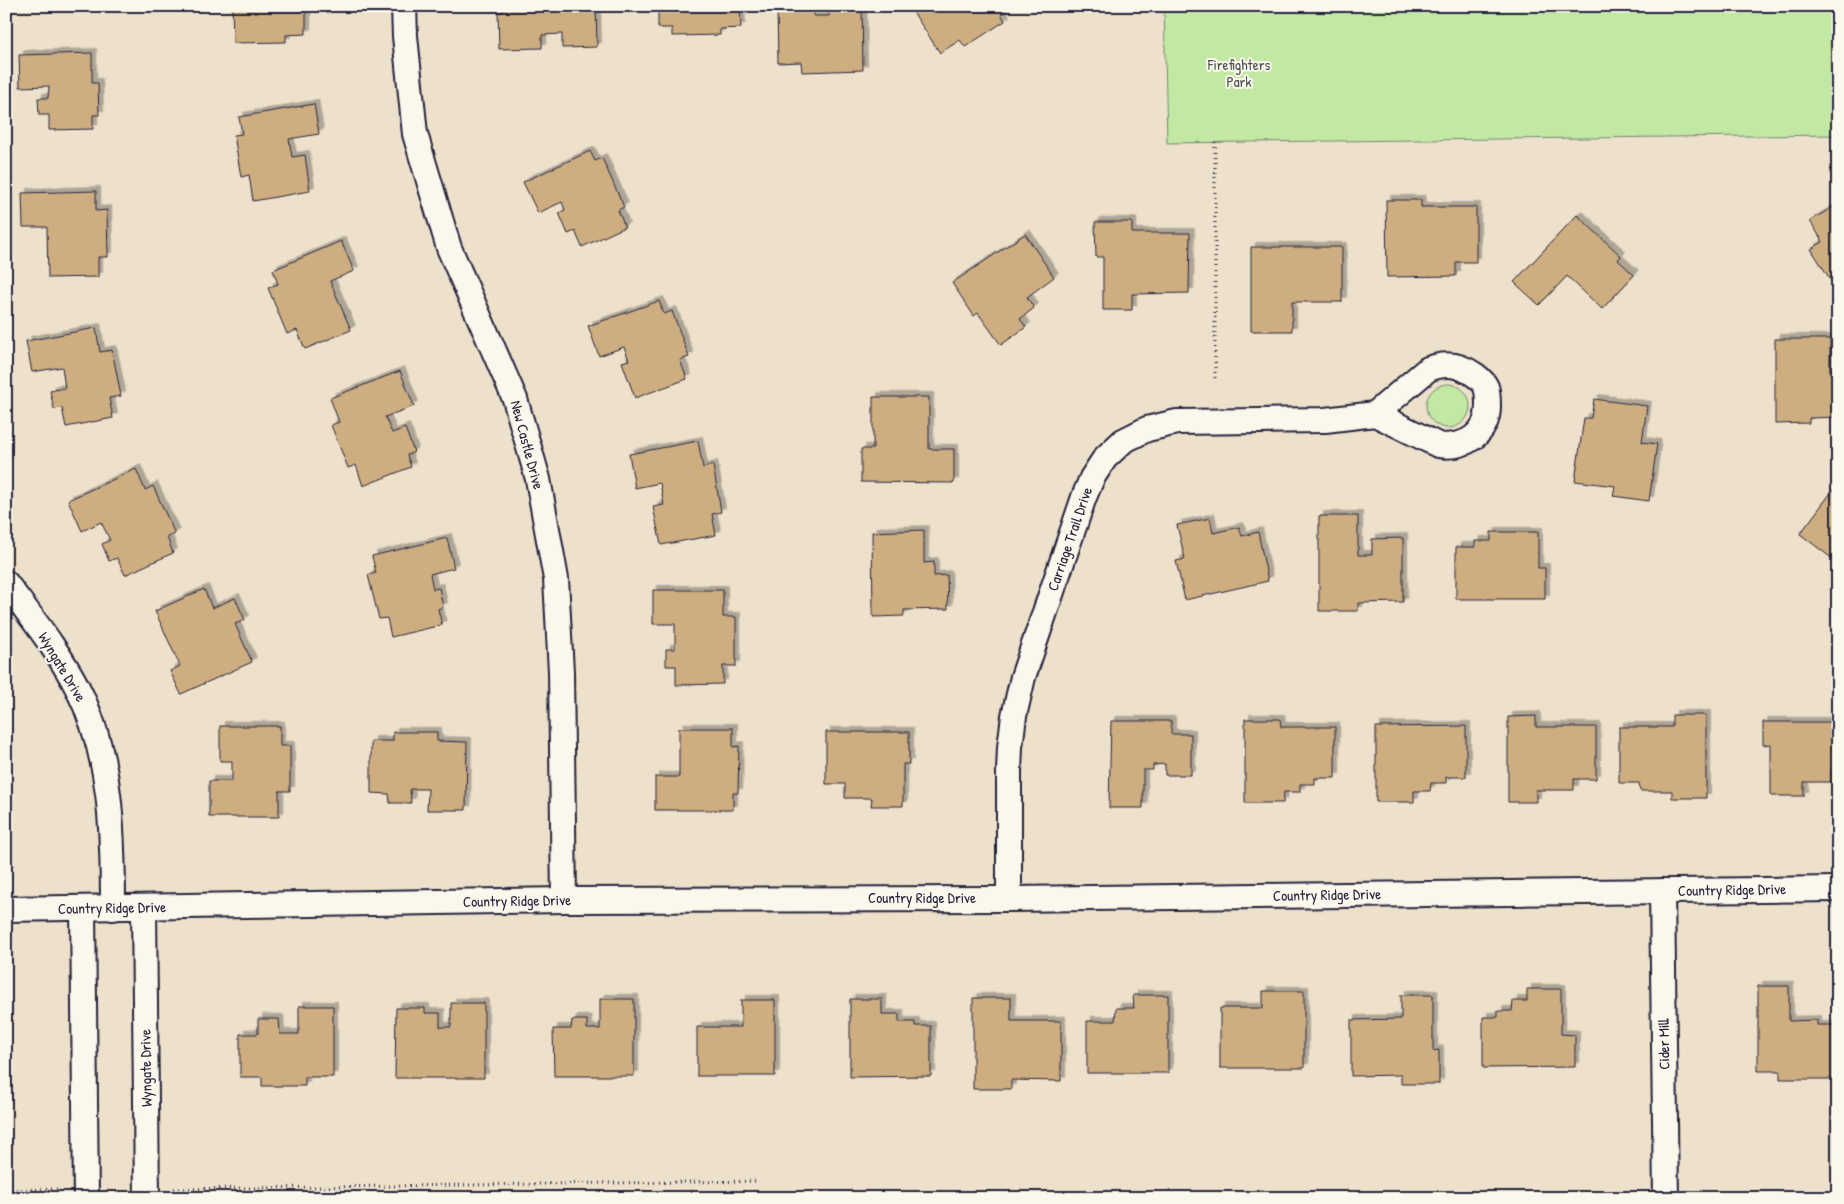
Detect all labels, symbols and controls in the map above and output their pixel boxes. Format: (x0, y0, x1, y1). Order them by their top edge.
park label: Firefighters Park (1207, 54, 1270, 92)
street label: New Castle Drive (506, 398, 549, 492)
street label: Carriage Trail Drive (1042, 484, 1097, 594)
street label: Wyngate Drive (33, 628, 91, 705)
street label: Country Ridge Drive (1678, 878, 1786, 901)
street label: Country Ridge Drive (1273, 883, 1381, 906)
street label: Country Ridge Drive (868, 887, 976, 908)
street label: Country Ridge Drive (463, 889, 571, 912)
street label: Country Ridge Drive (58, 896, 166, 919)
street label: Cider Mill (1653, 1018, 1674, 1070)
street label: Wyngate Drive (134, 1029, 157, 1107)

